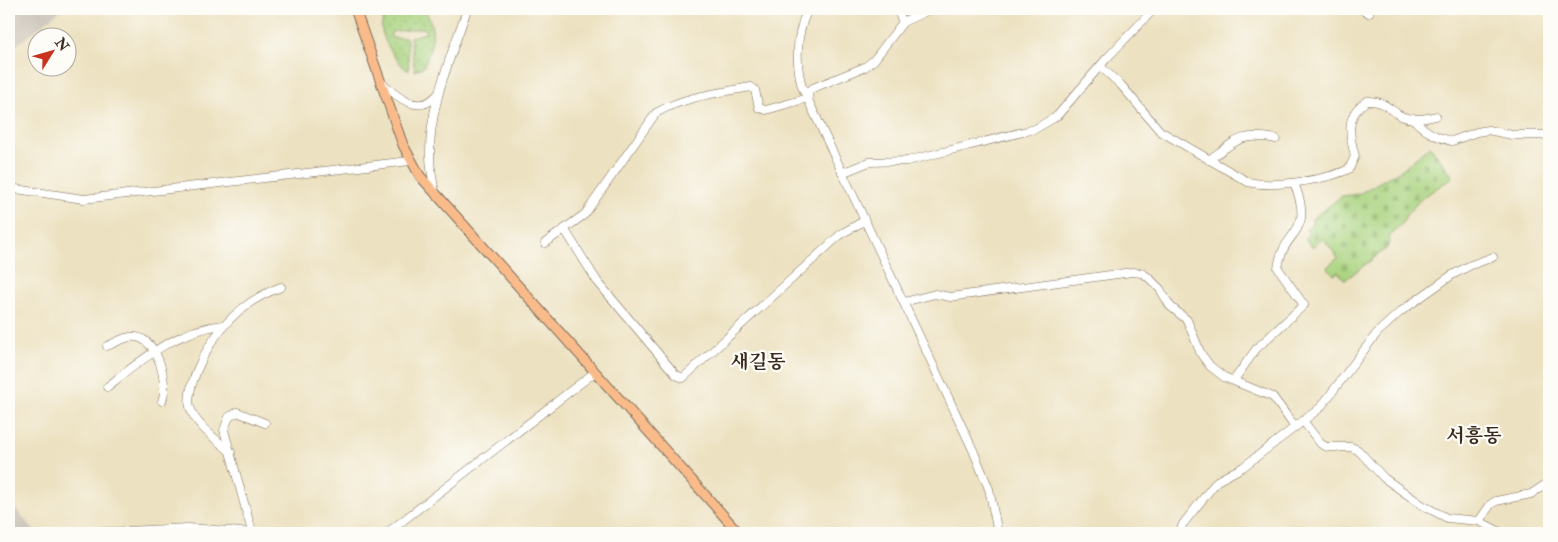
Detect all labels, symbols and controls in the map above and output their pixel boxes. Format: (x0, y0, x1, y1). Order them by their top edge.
north arrow (28, 28, 78, 78)
text: N (51, 34, 73, 55)
district label: 새길동 (730, 350, 786, 374)
district label: 서흥동 (1446, 424, 1502, 448)

